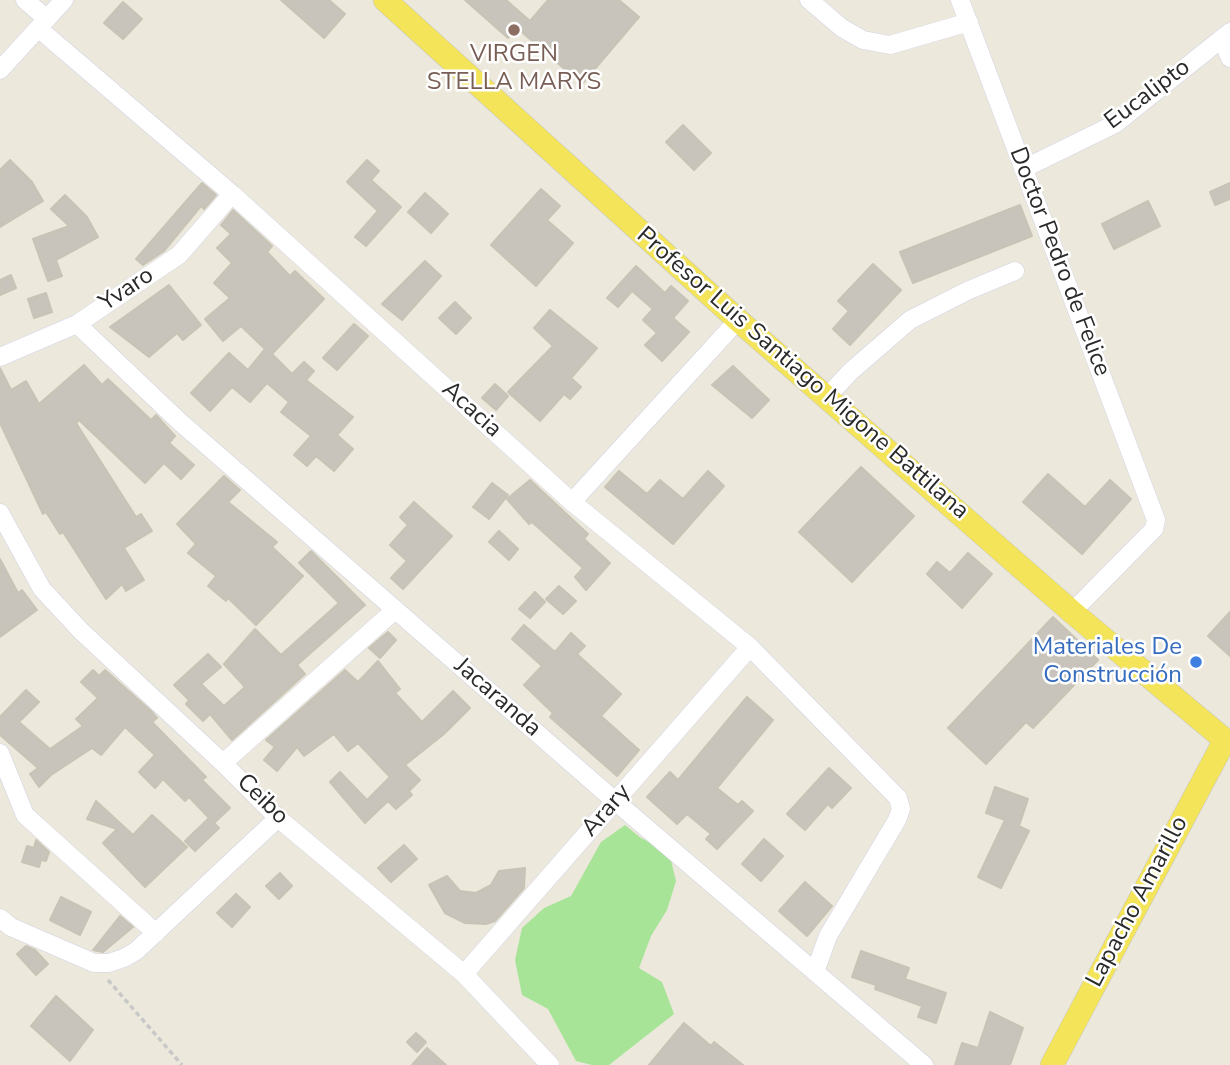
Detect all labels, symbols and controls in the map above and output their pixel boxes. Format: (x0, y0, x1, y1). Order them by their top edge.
marker: VIRGEN STELLA MARYS (506, 22, 522, 38)
place label: VIRGEN STELLA MARYS (427, 41, 601, 97)
street label: Eucalipto (1100, 54, 1196, 136)
street label: Doctor Pedro de Felice (1002, 144, 1116, 380)
street label: Profesor Luis Santiago Migone Battilana (630, 222, 974, 526)
street label: Yvaro (94, 262, 160, 318)
street label: Acacia (435, 376, 507, 444)
place label: Materiales De Construcción (1033, 634, 1182, 690)
street label: Jacaranda (448, 652, 546, 744)
marker: Materiales De Construcción (1188, 654, 1204, 670)
street label: Ceibo (230, 768, 294, 832)
street label: Arary (576, 779, 638, 843)
street label: Lapacho Amarillo (1081, 812, 1195, 992)

